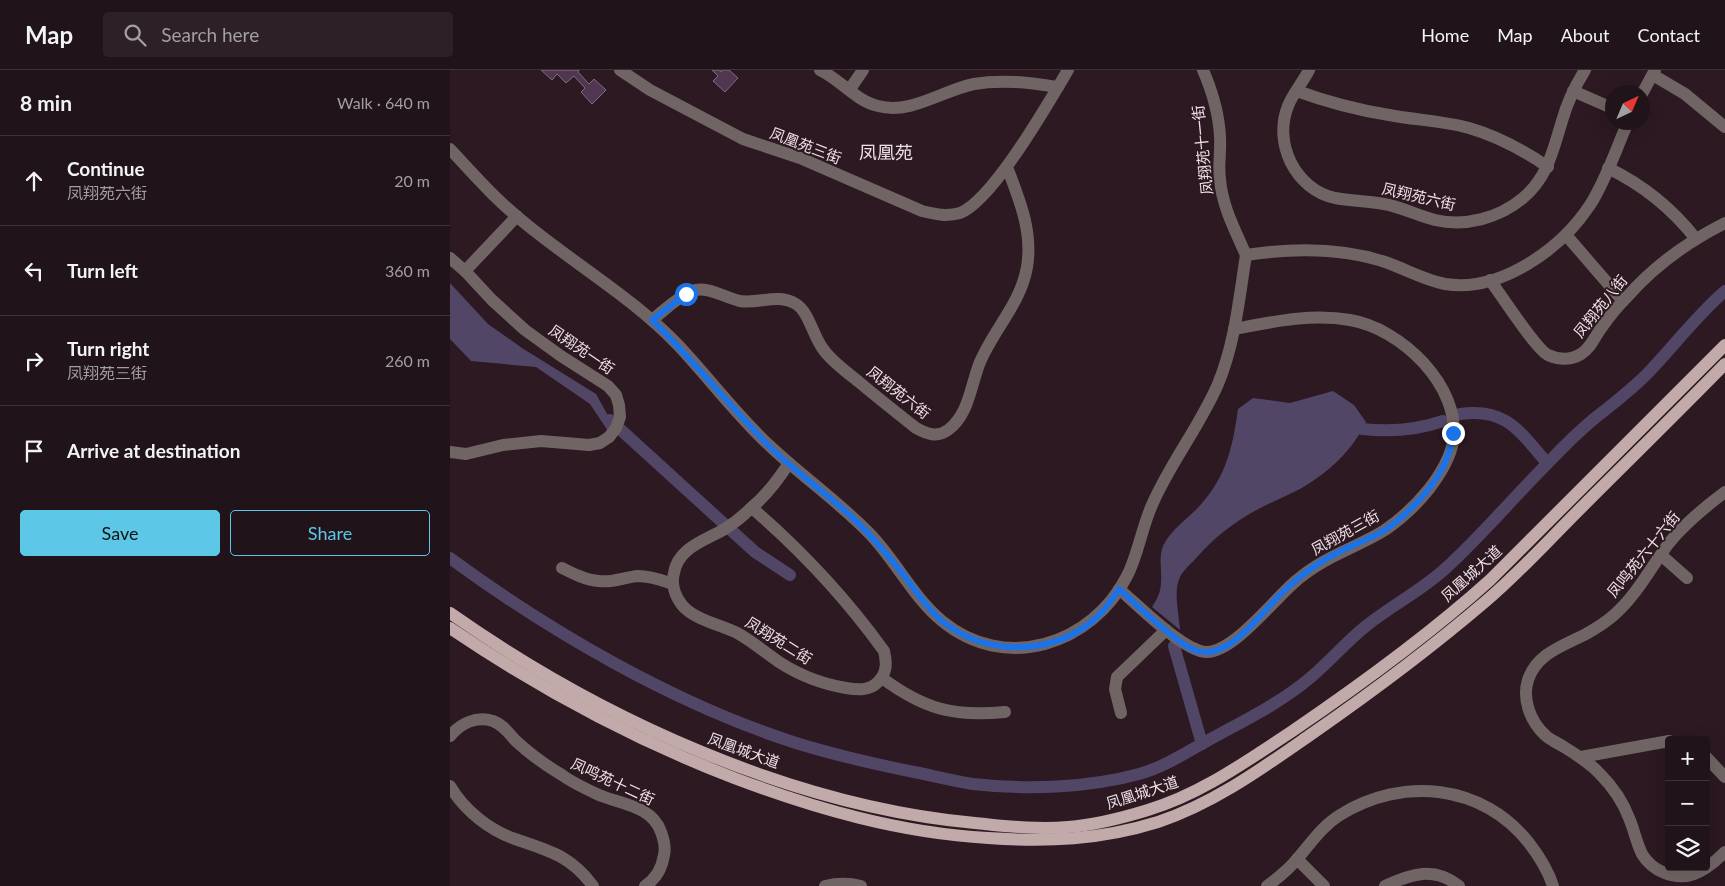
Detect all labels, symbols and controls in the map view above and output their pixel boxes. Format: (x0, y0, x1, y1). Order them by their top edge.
search box (103, 12, 453, 57)
text: Map (25, 20, 73, 49)
icon: search (121, 21, 149, 49)
text: Search here (161, 23, 259, 46)
text: Home (1421, 24, 1469, 46)
text: Map (1497, 24, 1533, 46)
text: About (1561, 24, 1610, 46)
text: Contact (1638, 24, 1700, 46)
north arrow (1605, 85, 1650, 130)
text: 8 min (20, 90, 72, 115)
text: Walk · 640 m (337, 93, 430, 112)
street label: 凤翔苑十一街 (1188, 104, 1216, 196)
street label: 凤凰苑三街 (768, 123, 844, 167)
district label: 凤凰苑 (859, 141, 913, 163)
text: Continue (67, 157, 145, 180)
icon: ahead (20, 167, 48, 195)
text: 20 m (394, 171, 430, 190)
street label: 凤翔苑六街 (1380, 179, 1458, 213)
text: 凤翔苑六街 (67, 183, 147, 202)
icon: left (20, 257, 48, 285)
text: Turn left (67, 259, 138, 282)
text: 360 m (385, 261, 430, 280)
street label: 凤翔苑八街 (1569, 271, 1631, 341)
route start (675, 283, 698, 306)
street label: 凤翔苑一街 (546, 321, 618, 377)
text: Turn right (67, 337, 149, 360)
icon: right (20, 347, 48, 375)
text: 260 m (385, 351, 430, 370)
street label: 凤翔苑六街 (864, 362, 934, 422)
text: 凤翔苑三街 (67, 363, 147, 382)
route end (1442, 422, 1465, 445)
icon: arrive (20, 437, 48, 465)
text: Arrive at destination (67, 439, 240, 462)
street label: 凤翔苑三街 (1308, 506, 1382, 558)
street label: 凤鸣苑六十六街 (1603, 508, 1683, 600)
button: Save (20, 510, 220, 556)
button: Share (230, 510, 430, 556)
street label: 凤凰城大道 (1437, 541, 1505, 605)
street label: 凤翔苑二街 (742, 612, 816, 668)
street label: 凤凰城大道 (706, 729, 782, 771)
map controls (1665, 736, 1710, 871)
button: + (1665, 736, 1710, 781)
street label: 凤鸣苑十二街 (568, 754, 658, 808)
street label: 凤凰城大道 (1104, 772, 1180, 812)
button: − (1665, 781, 1710, 826)
button: layers (1665, 826, 1710, 871)

